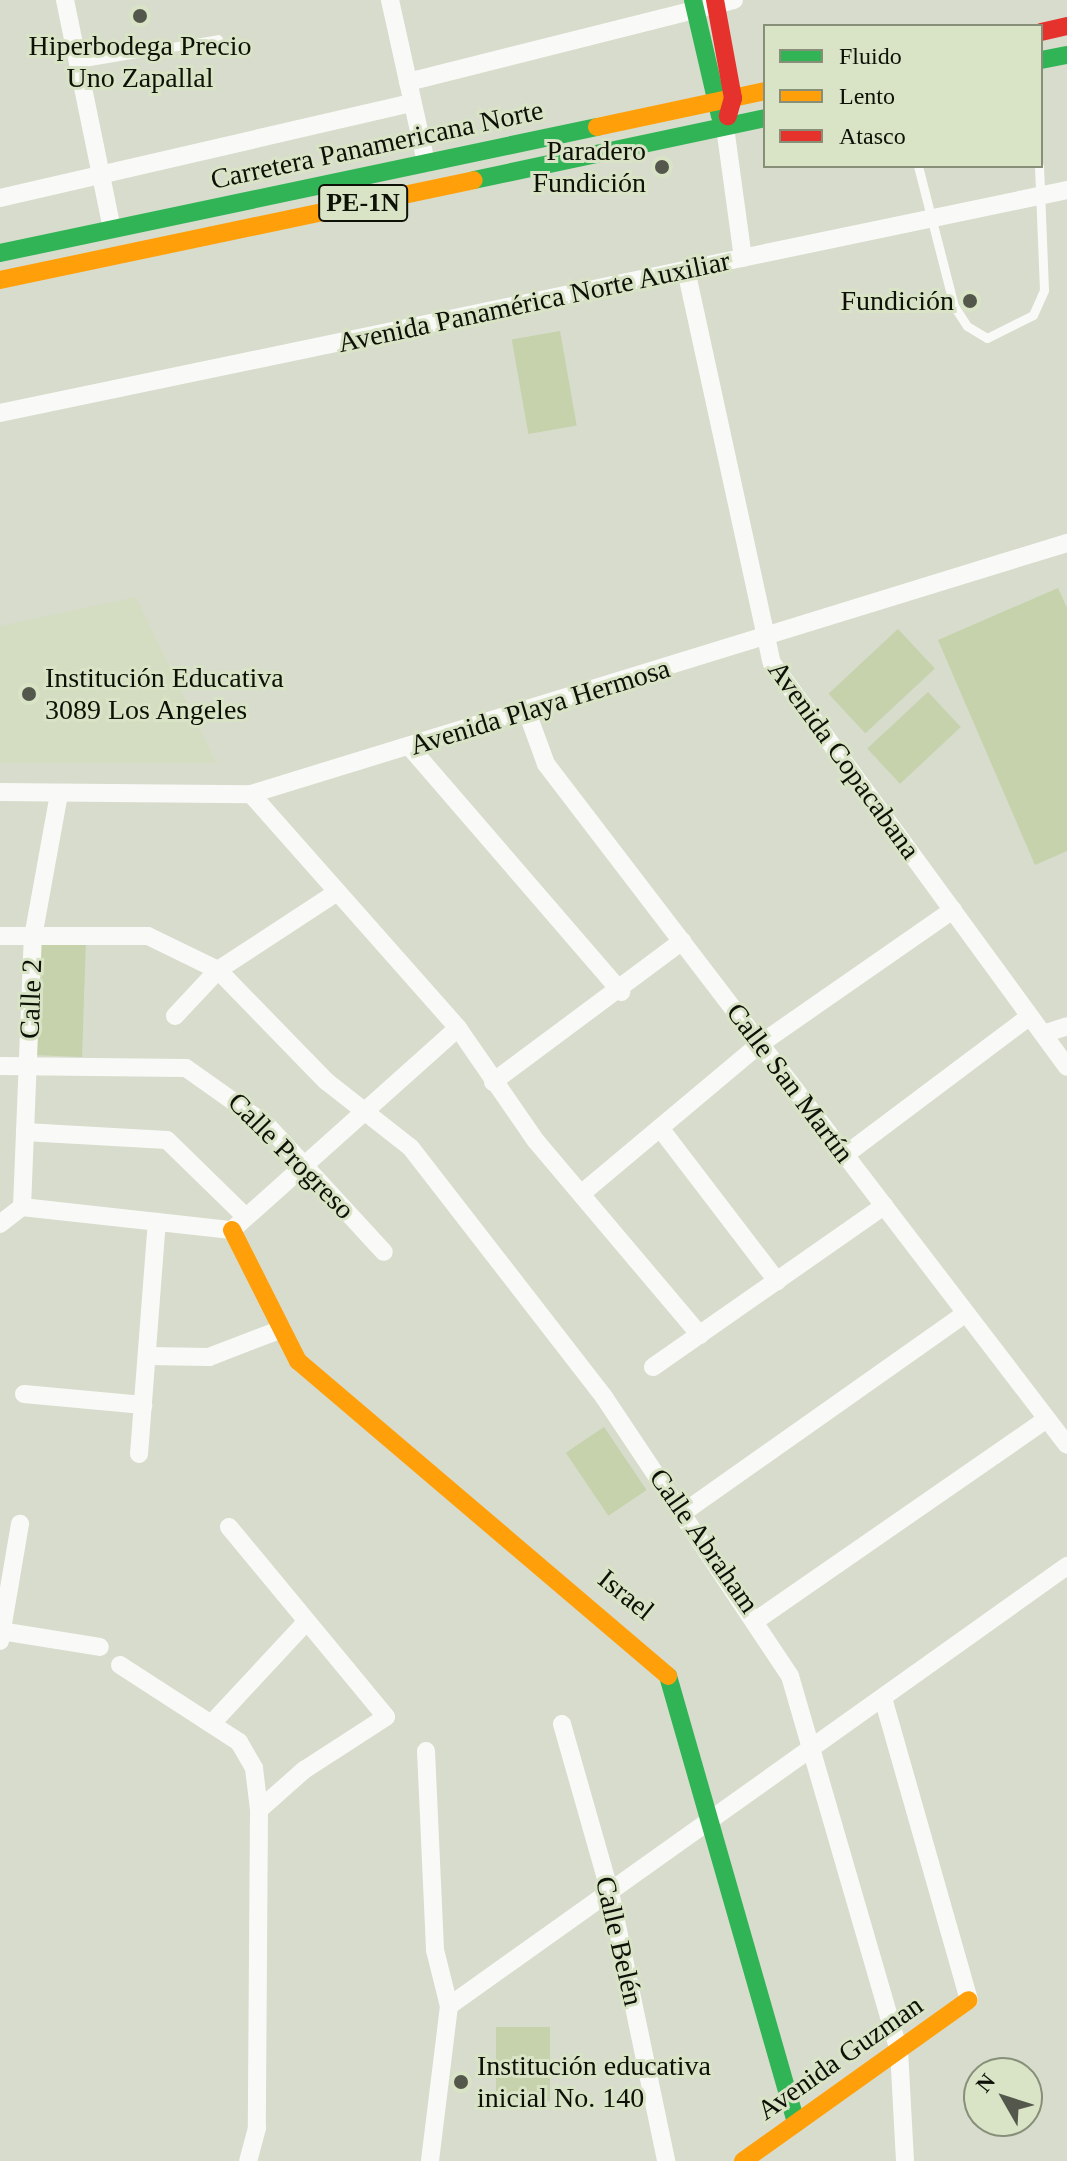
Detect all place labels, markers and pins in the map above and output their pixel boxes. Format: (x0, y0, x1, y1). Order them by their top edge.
marker: Hiperbodega Precio Uno Zapallal (131, 7, 149, 25)
place label: Hiperbodega Precio Uno Zapallal (28, 29, 252, 95)
place label: Paradero Fundición (532, 134, 646, 200)
marker: Paradero Fundición (653, 158, 671, 176)
place label: Fundición (840, 284, 954, 318)
marker: Fundición (961, 292, 979, 310)
place label: Institución Educativa 3089 Los Angeles (45, 661, 284, 727)
marker: Institución Educativa 3089 Los Angeles (20, 685, 38, 703)
place label: Institución educativa inicial No. 140 (477, 2049, 711, 2115)
marker: Institución educativa inicial No. 140 (452, 2073, 470, 2091)

